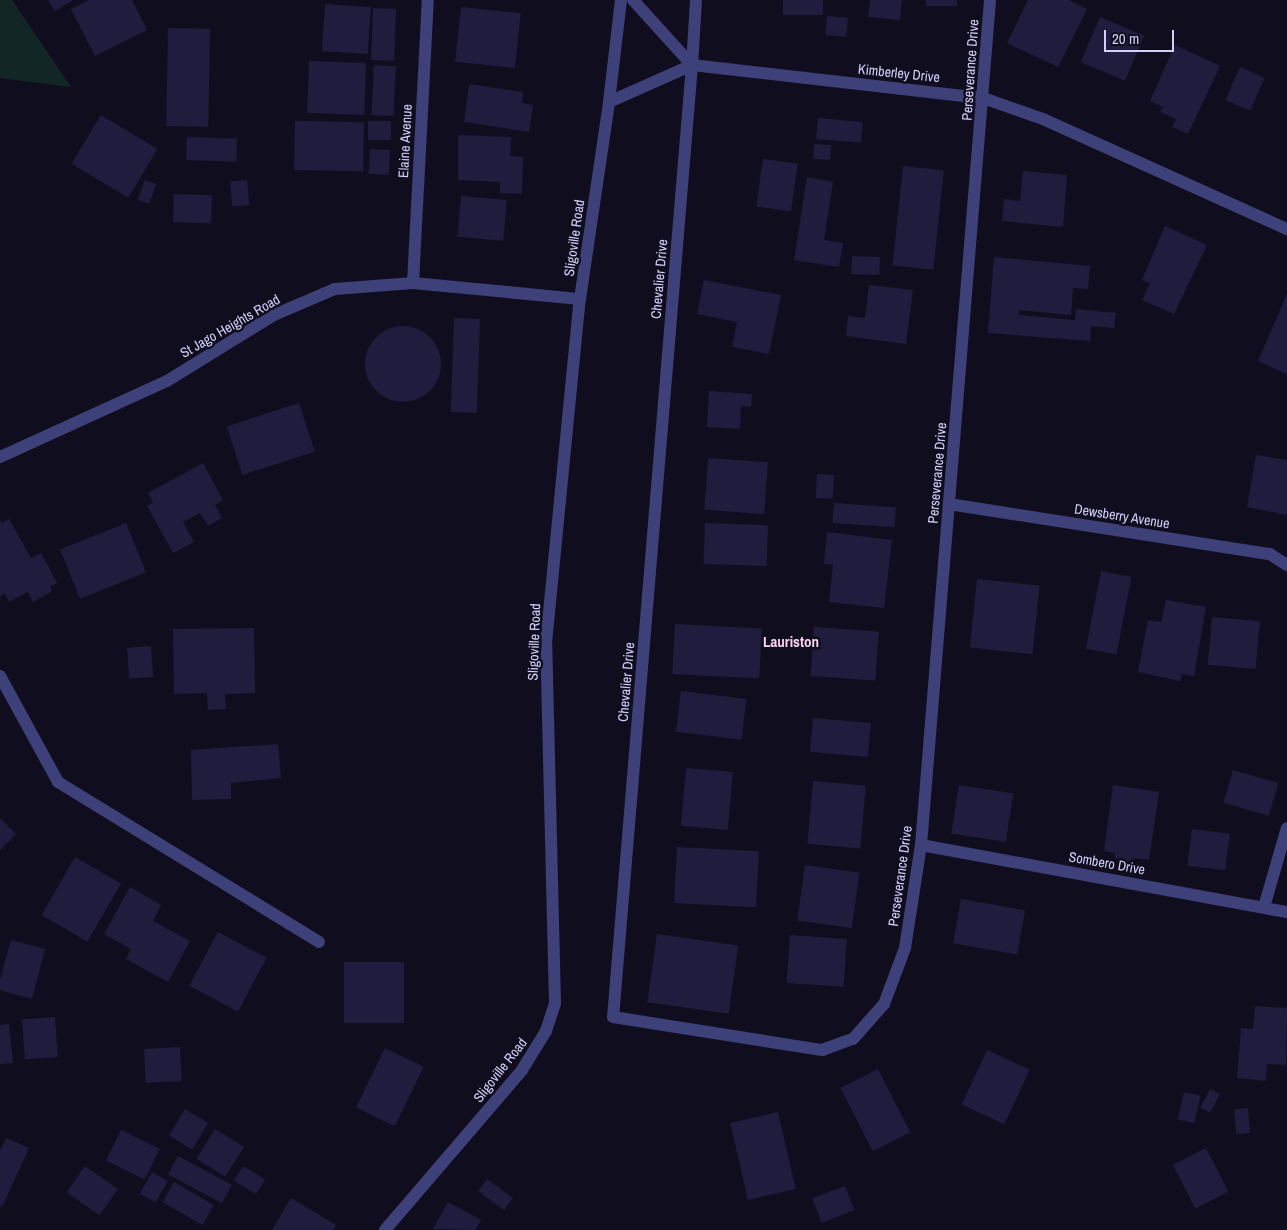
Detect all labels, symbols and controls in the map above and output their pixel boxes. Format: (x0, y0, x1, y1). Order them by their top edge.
street label: Perseverance Drive (958, 19, 982, 121)
scale bar (1107, 20, 1177, 52)
text: 20 m (1112, 28, 1139, 49)
street label: Kimberley Drive (857, 60, 941, 86)
street label: Elaine Avenue (395, 103, 415, 179)
street label: Sligoville Road (560, 199, 588, 277)
street label: Chevalier Drive (647, 239, 671, 319)
street label: St Jago Heights Road (177, 291, 283, 361)
street label: Perseverance Drive (924, 422, 950, 524)
street label: Dewsberry Avenue (1073, 500, 1171, 532)
street label: Sligoville Road (524, 603, 544, 681)
district label: Lauriston (763, 633, 819, 651)
street label: Chevalier Drive (614, 642, 638, 722)
street label: Perseverance Drive (885, 825, 915, 927)
street label: Sombero Drive (1068, 848, 1146, 878)
street label: Sligoville Road (470, 1034, 530, 1106)

